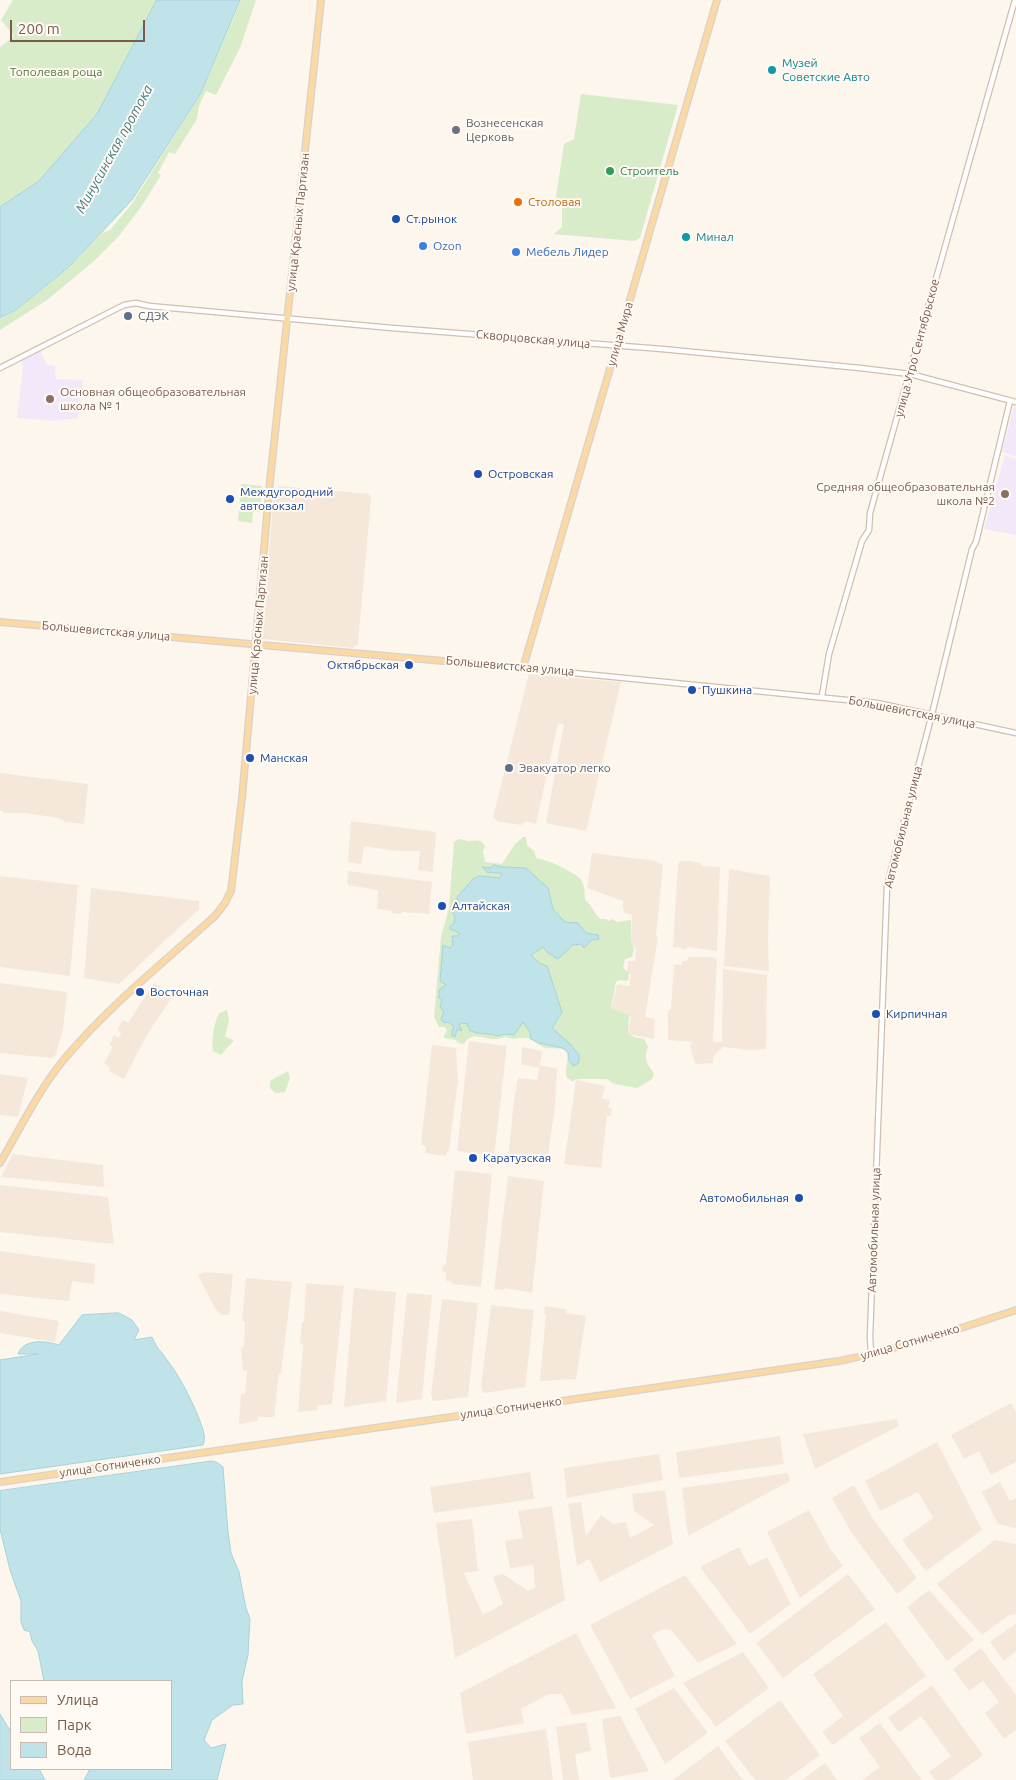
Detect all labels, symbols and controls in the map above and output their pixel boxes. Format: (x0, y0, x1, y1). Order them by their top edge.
scale bar (12, 10, 148, 42)
text: 200 m (18, 20, 60, 37)
place label: Музей Советские Авто (782, 56, 870, 84)
marker: Музей Советские Авто (766, 64, 778, 76)
park label: Тополевая роща (10, 65, 102, 79)
water label: Минусинская протока (72, 82, 156, 216)
place label: Вознесенская Церковь (466, 116, 544, 144)
marker: Вознесенская Церковь (450, 124, 462, 136)
street label: улица Красных Партизан (284, 152, 312, 292)
place label: Строитель (620, 164, 679, 178)
marker: Строитель (604, 165, 616, 177)
place label: Столовая (528, 195, 581, 209)
marker: Столовая (512, 196, 524, 208)
place label: Ст.рынок (406, 212, 457, 226)
marker: Ст.рынок (390, 213, 402, 225)
place label: Минал (696, 230, 734, 244)
marker: Минал (680, 231, 692, 243)
place label: Ozon (433, 239, 462, 253)
marker: Ozon (417, 240, 429, 252)
place label: Мебель Лидер (526, 245, 609, 259)
marker: Мебель Лидер (510, 246, 522, 258)
street label: улица Утро Сентябрьское (892, 277, 942, 419)
street label: улица Мира (604, 300, 636, 368)
place label: СДЭК (138, 309, 169, 323)
marker: СДЭК (122, 310, 134, 322)
street label: Скворцовская улица (475, 327, 591, 351)
place label: Основная общеобразовательная школа № 1 (60, 385, 246, 413)
marker: Основная общеобразовательная школа № 1 (44, 393, 56, 405)
place label: Островская (488, 467, 553, 481)
marker: Островская (472, 468, 484, 480)
place label: Средняя общеобразовательная школа №2 (816, 480, 995, 508)
place label: Междугородний автовокзал (240, 485, 333, 513)
marker: Средняя общеобразовательная школа №2 (999, 488, 1011, 500)
marker: Междугородний автовокзал (224, 493, 236, 505)
street label: улица Красных Партизан (245, 555, 271, 695)
street label: Большевистская улица (41, 618, 171, 644)
street label: Большевистская улица (445, 653, 575, 679)
place label: Октябрьская (327, 658, 399, 672)
marker: Октябрьская (403, 659, 415, 671)
place label: Пушкина (702, 683, 752, 697)
marker: Пушкина (686, 684, 698, 696)
street label: Большевистская улица (847, 693, 977, 731)
place label: Манская (260, 751, 308, 765)
marker: Манская (244, 752, 256, 764)
place label: Эвакуатор легко (519, 761, 611, 775)
marker: Эвакуатор легко (503, 762, 515, 774)
street label: Автомобильная улица (881, 765, 925, 889)
place label: Алтайская (452, 899, 510, 913)
marker: Алтайская (436, 900, 448, 912)
place label: Восточная (150, 985, 209, 999)
marker: Восточная (134, 986, 146, 998)
place label: Кирпичная (886, 1007, 947, 1021)
marker: Кирпичная (870, 1008, 882, 1020)
place label: Каратузская (483, 1151, 551, 1165)
marker: Каратузская (467, 1152, 479, 1164)
street label: Автомобильная улица (865, 1167, 883, 1293)
place label: Автомобильная (699, 1191, 789, 1205)
marker: Автомобильная (793, 1192, 805, 1204)
street label: улица Сотниченко (859, 1321, 961, 1363)
street label: улица Сотниченко (459, 1394, 563, 1422)
street label: улица Сотниченко (58, 1452, 162, 1480)
legend (10, 1680, 172, 1770)
text: Улица (57, 1691, 99, 1708)
text: Парк (57, 1716, 92, 1733)
text: Вода (57, 1741, 92, 1758)

